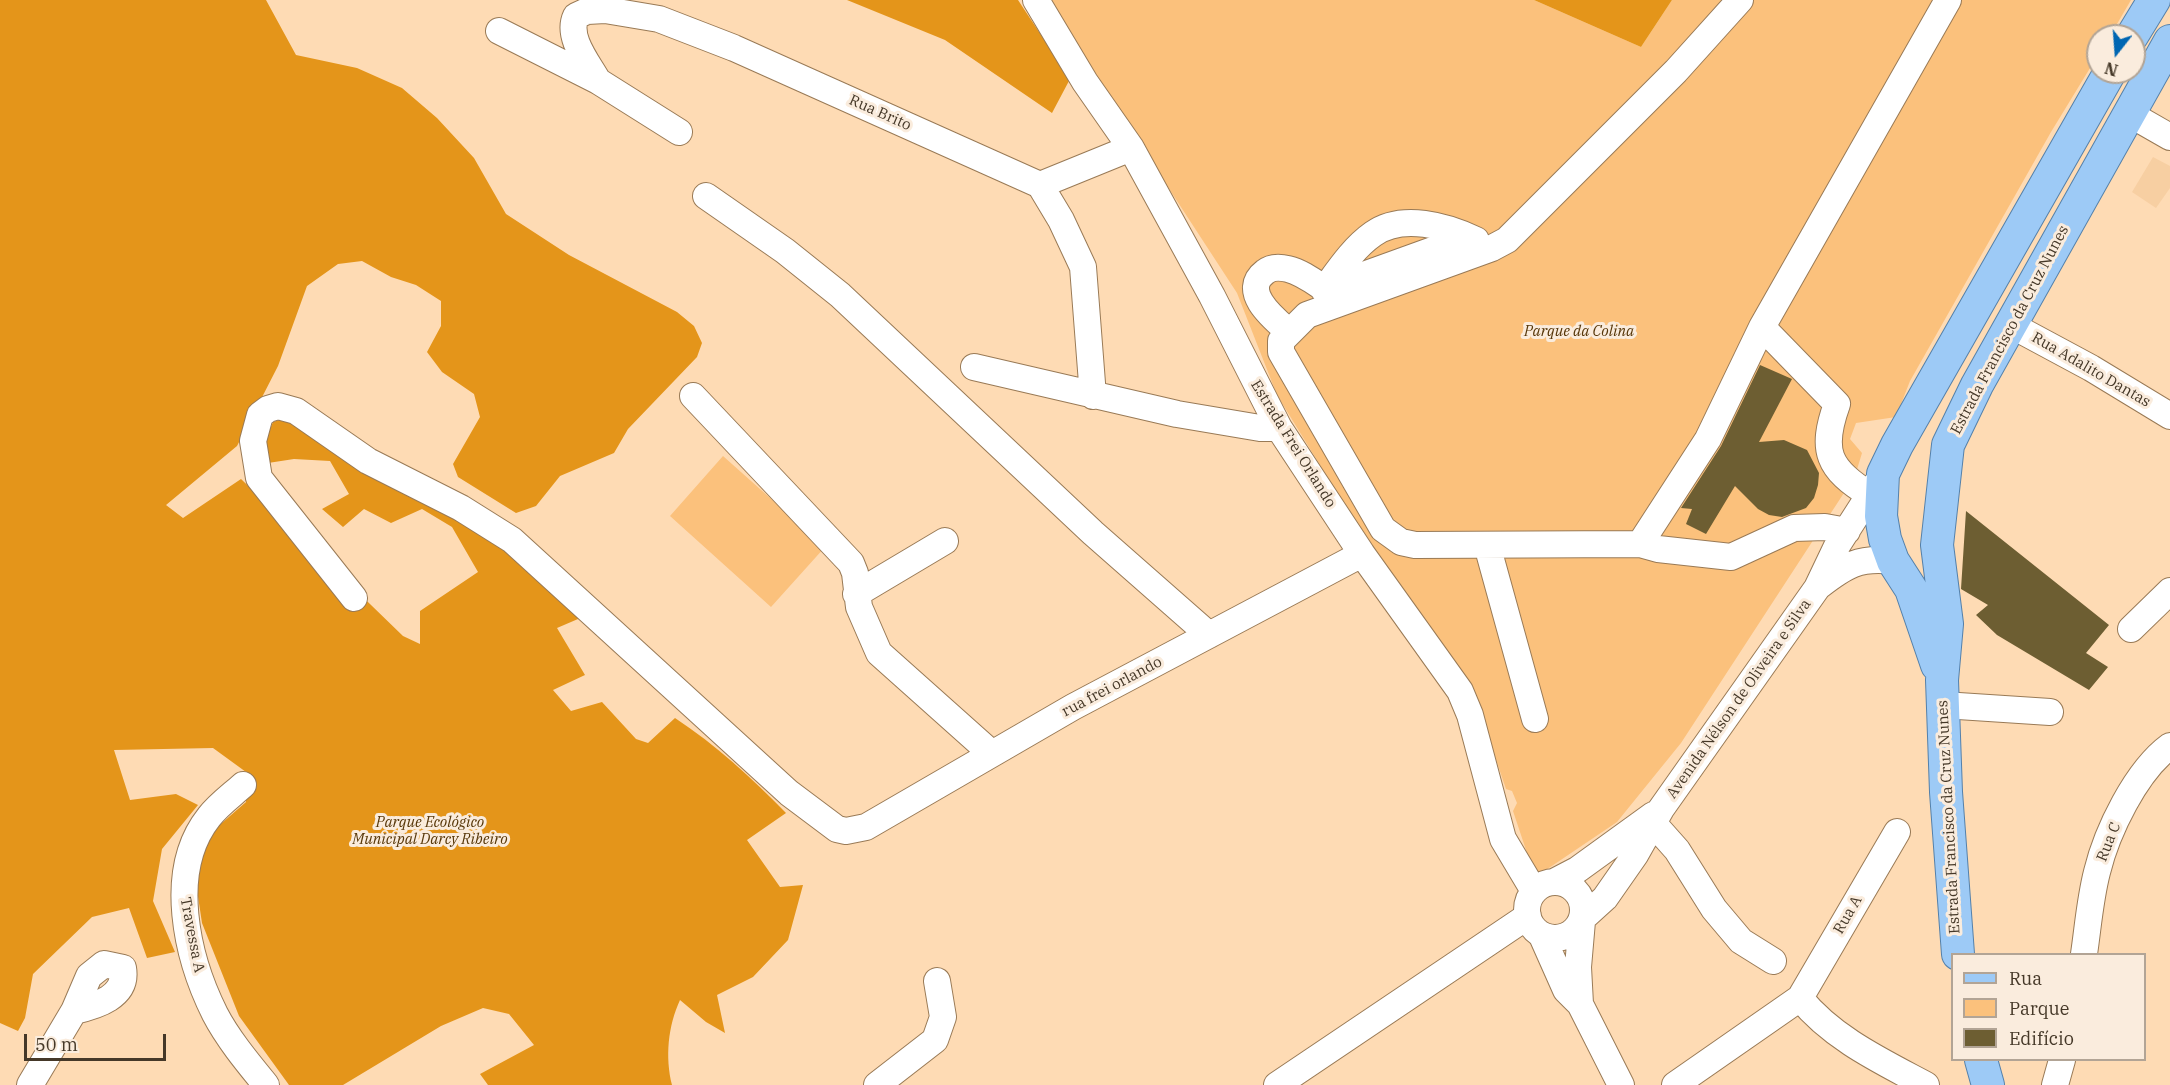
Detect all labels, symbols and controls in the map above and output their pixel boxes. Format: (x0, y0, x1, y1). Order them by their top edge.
north arrow (2086, 24, 2146, 84)
text: N (2102, 58, 2120, 81)
street label: Rua Brito (846, 91, 914, 135)
street label: Estrada Francisco da Cruz Nunes (1947, 222, 2073, 438)
park label: Parque da Colina (1524, 323, 1634, 341)
street label: Rua Adalito Dantas (2028, 329, 2154, 411)
street label: Estrada Frei Orlando (1246, 377, 1340, 511)
street label: Avenida Nélson de Oliveira e Silva (1663, 596, 1815, 802)
street label: rua frei orlando (1059, 653, 1165, 721)
street label: Estrada Francisco da Cruz Nunes (1934, 700, 1964, 934)
park label: Parque Ecológico Municipal Darcy Ribeiro (352, 814, 508, 849)
street label: Rua C (2093, 820, 2125, 864)
street label: Rua A (1830, 893, 1866, 937)
street label: Travessa A (176, 896, 208, 974)
legend (1951, 953, 2146, 1061)
text: Rua (2009, 967, 2042, 990)
text: Parque (2009, 997, 2069, 1020)
scale bar (27, 1022, 170, 1060)
text: Edifício (2009, 1027, 2074, 1050)
text: 50 m (35, 1033, 78, 1056)

